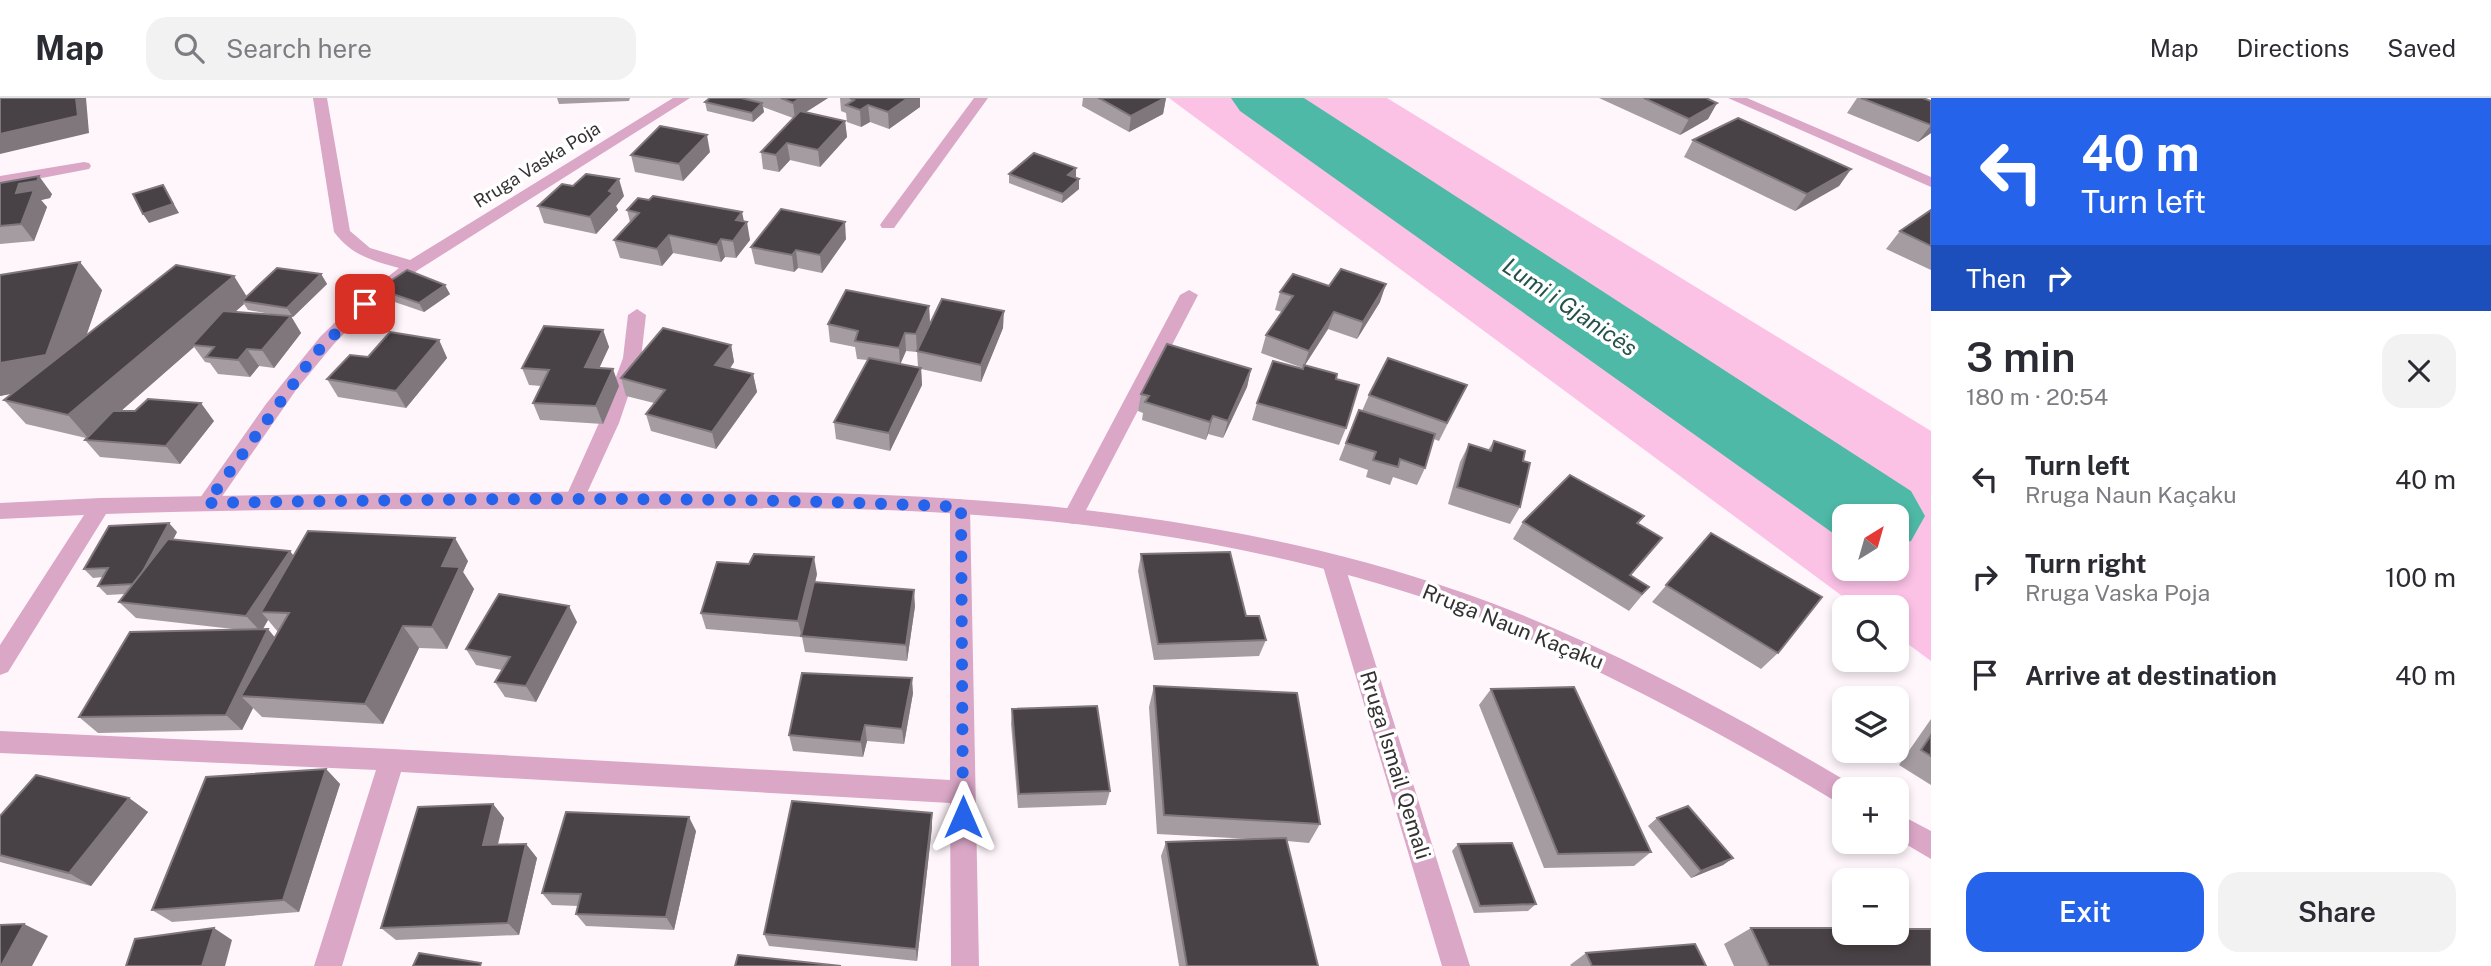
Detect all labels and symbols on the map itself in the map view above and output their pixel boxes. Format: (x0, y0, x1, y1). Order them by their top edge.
street label: Rruga Vaska Poja (470, 117, 604, 212)
water label: Lumi i Gjanicës (1498, 252, 1642, 361)
pin (335, 274, 395, 334)
north arrow (1832, 504, 1909, 581)
street label: Rruga Naun Kaçaku (1419, 579, 1607, 674)
street label: Rruga Ismail Qemali (1355, 668, 1436, 862)
position arrow (926, 780, 1000, 854)

